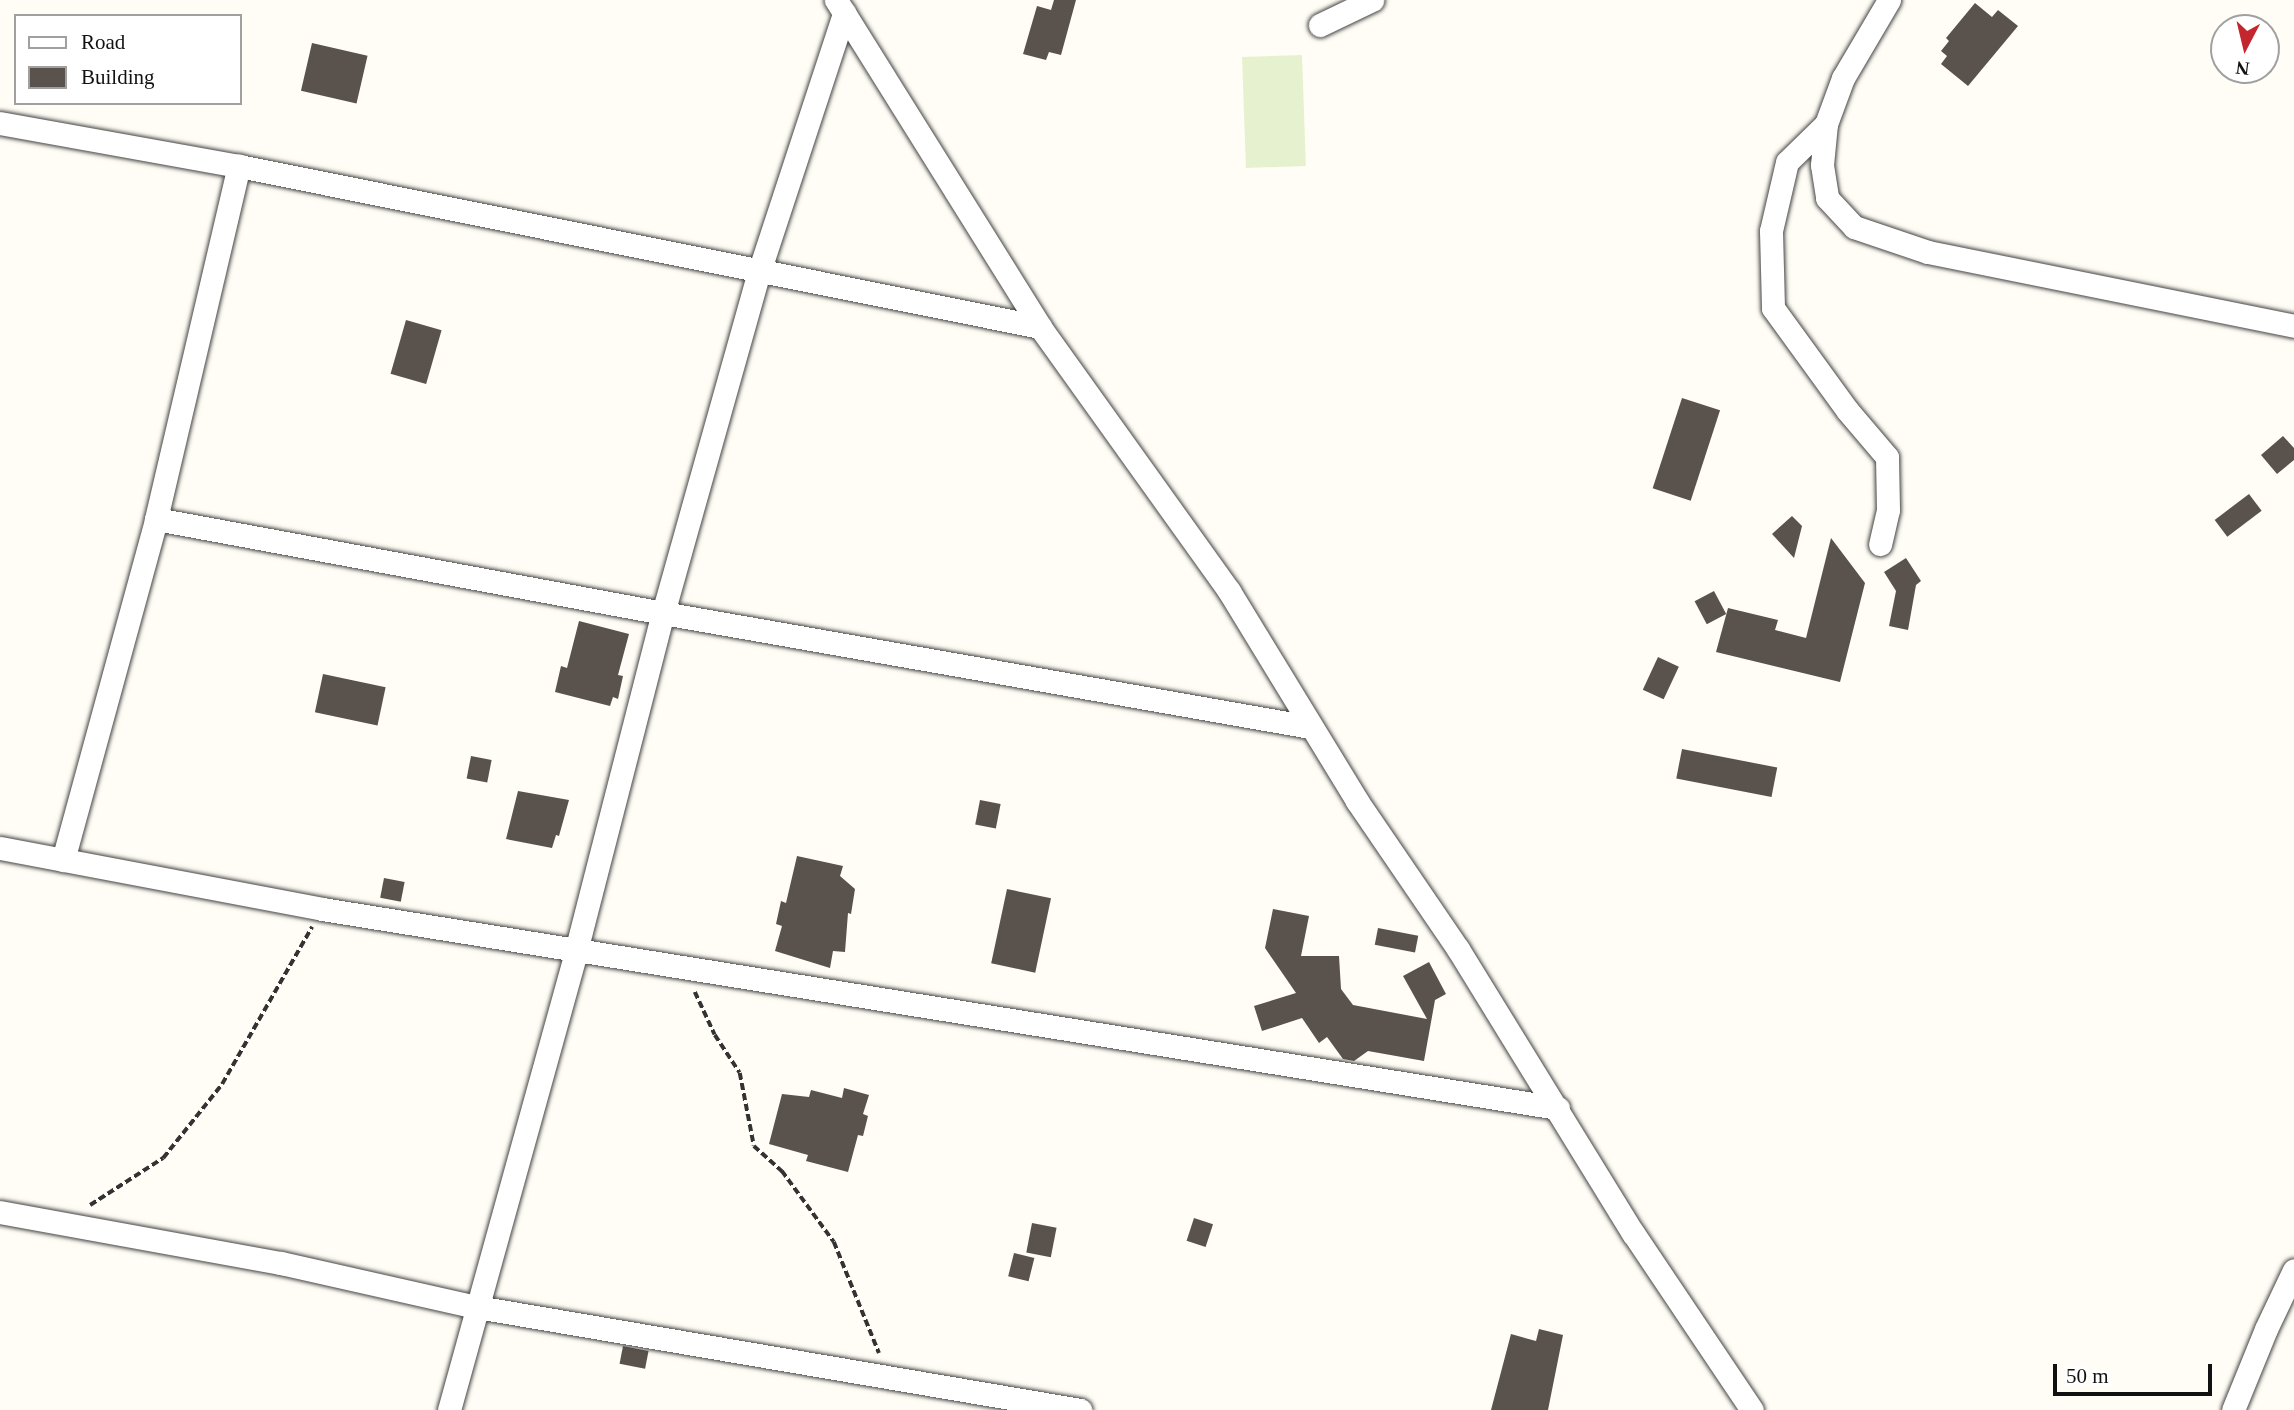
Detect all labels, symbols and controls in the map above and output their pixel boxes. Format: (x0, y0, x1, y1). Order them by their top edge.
legend (14, 14, 242, 105)
north arrow (2210, 14, 2280, 84)
text: Road (81, 30, 125, 54)
text: N (2235, 57, 2251, 80)
text: Building (81, 65, 155, 89)
scale bar (2056, 1350, 2215, 1394)
text: 50 m (2066, 1364, 2109, 1388)

